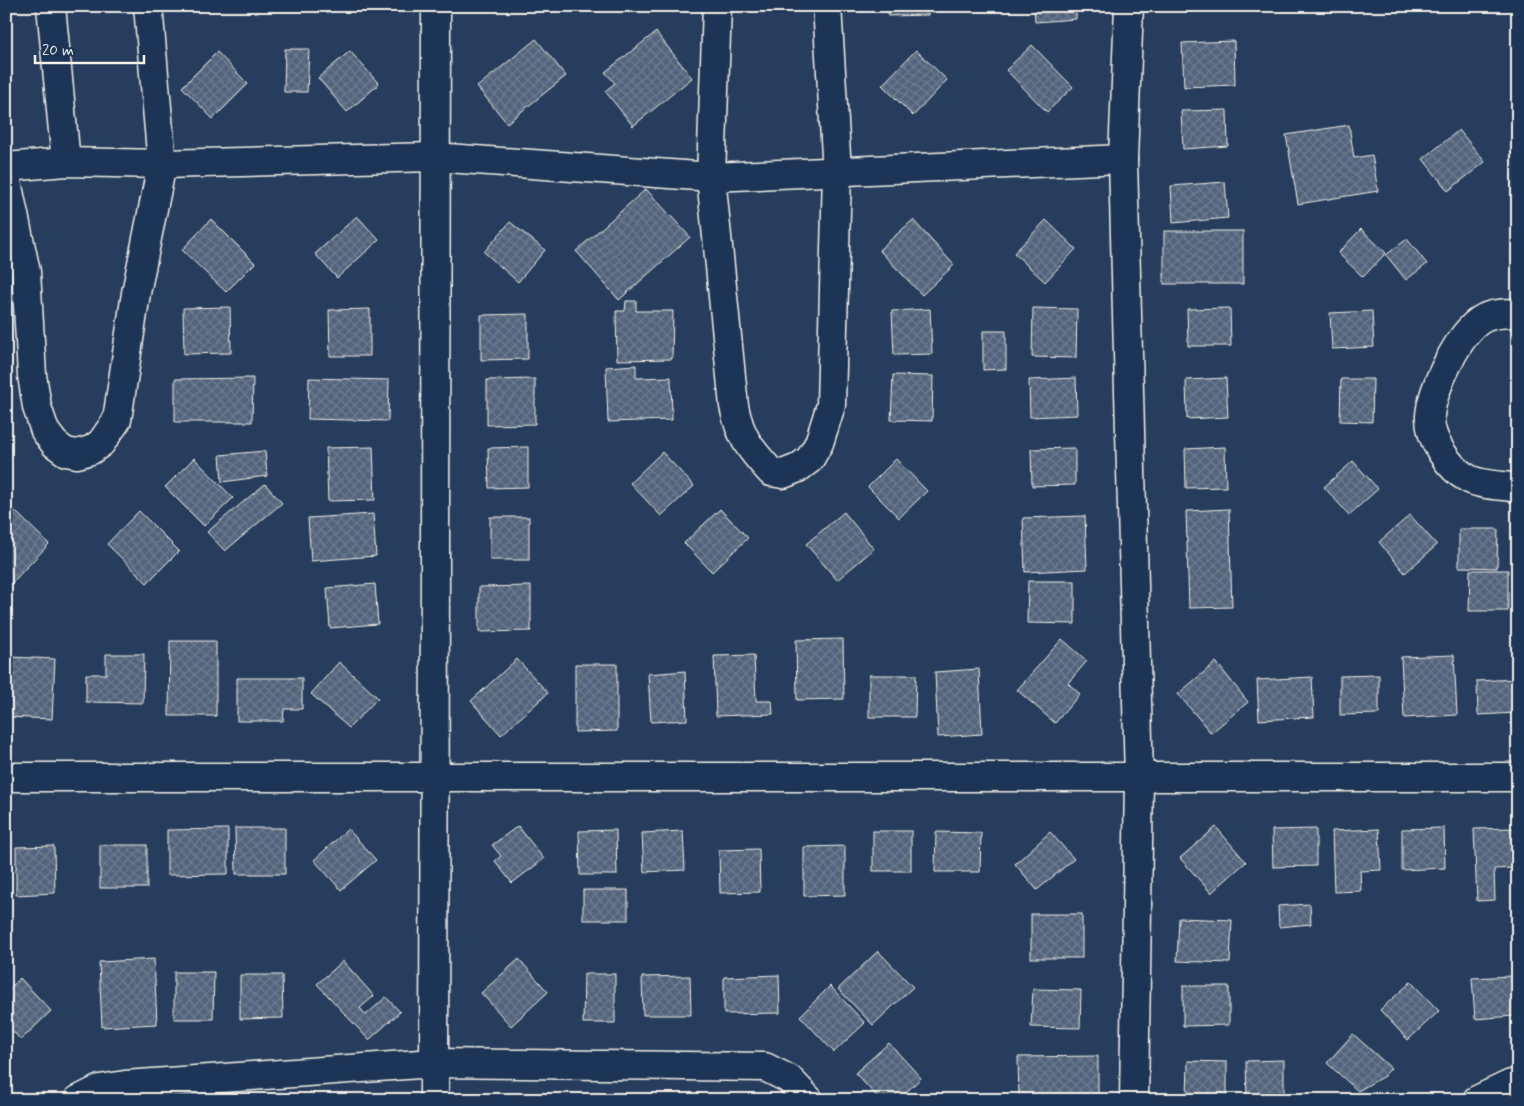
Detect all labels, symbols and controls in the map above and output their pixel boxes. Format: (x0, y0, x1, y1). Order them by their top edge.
scale bar (35, 32, 144, 64)
text: 20 m (42, 41, 74, 61)

